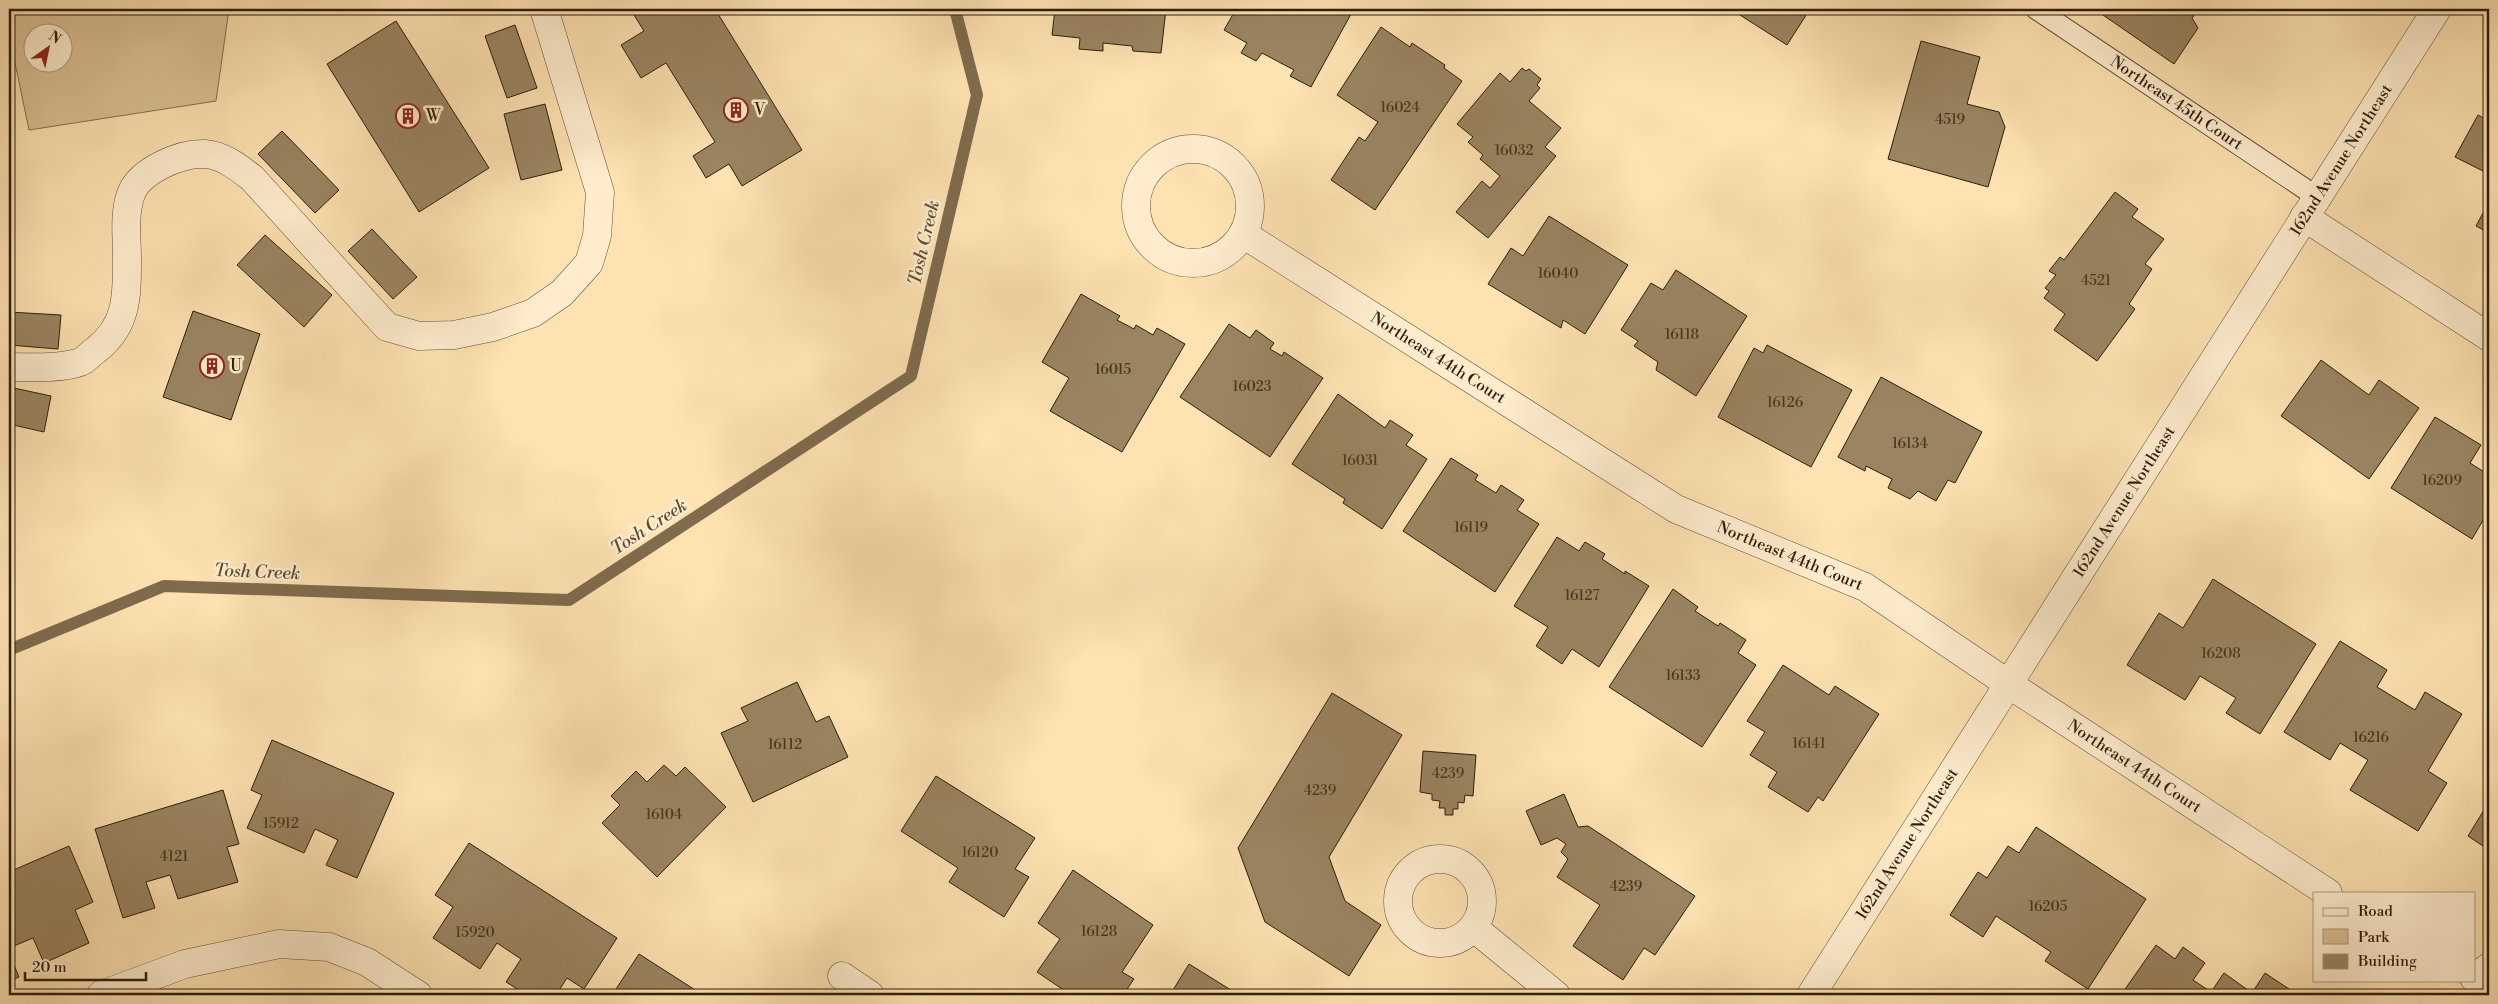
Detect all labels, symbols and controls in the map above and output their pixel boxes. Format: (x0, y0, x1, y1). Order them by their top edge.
north arrow (22, 22, 72, 72)
text: N (45, 27, 64, 49)
street label: Northeast 45th Court (2106, 52, 2247, 155)
street label: 162nd Avenue Northeast (2286, 80, 2397, 240)
building icon: V (723, 97, 749, 123)
house number: 16024 (1380, 99, 1420, 117)
place label: V (753, 100, 766, 120)
building icon: W (395, 103, 421, 129)
place label: W (425, 106, 441, 126)
house number: 4519 (1935, 111, 1965, 129)
house number: 16032 (1494, 142, 1534, 160)
water label: Tosh Creek (903, 198, 945, 288)
house number: 16040 (1538, 265, 1578, 283)
house number: 4521 (2081, 272, 2111, 290)
street label: Northeast 44th Court (1367, 308, 1510, 408)
house number: 16118 (1665, 326, 1699, 344)
building icon: U (199, 353, 225, 379)
place label: U (230, 356, 242, 376)
house number: 16015 (1095, 361, 1132, 379)
house number: 16023 (1233, 378, 1272, 396)
house number: 16126 (1767, 394, 1804, 412)
street label: 162nd Avenue Northeast (2068, 422, 2180, 581)
house number: 16134 (1892, 435, 1928, 453)
house number: 16031 (1342, 452, 1378, 470)
house number: 16209 (2422, 472, 2462, 490)
water label: Tosh Creek (607, 494, 691, 560)
street label: Northeast 44th Court (1714, 517, 1866, 595)
house number: 16119 (1454, 519, 1488, 537)
water label: Tosh Creek (213, 559, 301, 585)
house number: 16127 (1565, 587, 1599, 605)
house number: 16208 (2201, 645, 2241, 663)
house number: 16133 (1665, 667, 1701, 685)
street label: Northeast 44th Court (2064, 715, 2205, 818)
house number: 16216 (2353, 729, 2390, 747)
house number: 16141 (1792, 735, 1826, 753)
house number: 16112 (768, 736, 802, 754)
street label: 162nd Avenue Northeast (1851, 764, 1963, 923)
house number: 4239 (1432, 765, 1464, 783)
house number: 4239 (1304, 782, 1336, 800)
house number: 16104 (646, 806, 682, 824)
house number: 15912 (263, 815, 299, 833)
house number: 16120 (961, 844, 999, 862)
house number: 4121 (160, 848, 188, 866)
house number: 4239 (1610, 878, 1642, 896)
legend (2313, 892, 2476, 982)
house number: 16205 (2029, 898, 2068, 916)
text: Road (2358, 902, 2393, 921)
house number: 16128 (1081, 923, 1117, 941)
house number: 15920 (455, 924, 495, 942)
text: Park (2358, 928, 2390, 947)
scale bar (25, 949, 146, 981)
text: Building (2357, 952, 2417, 971)
text: 20 m (32, 958, 67, 977)

